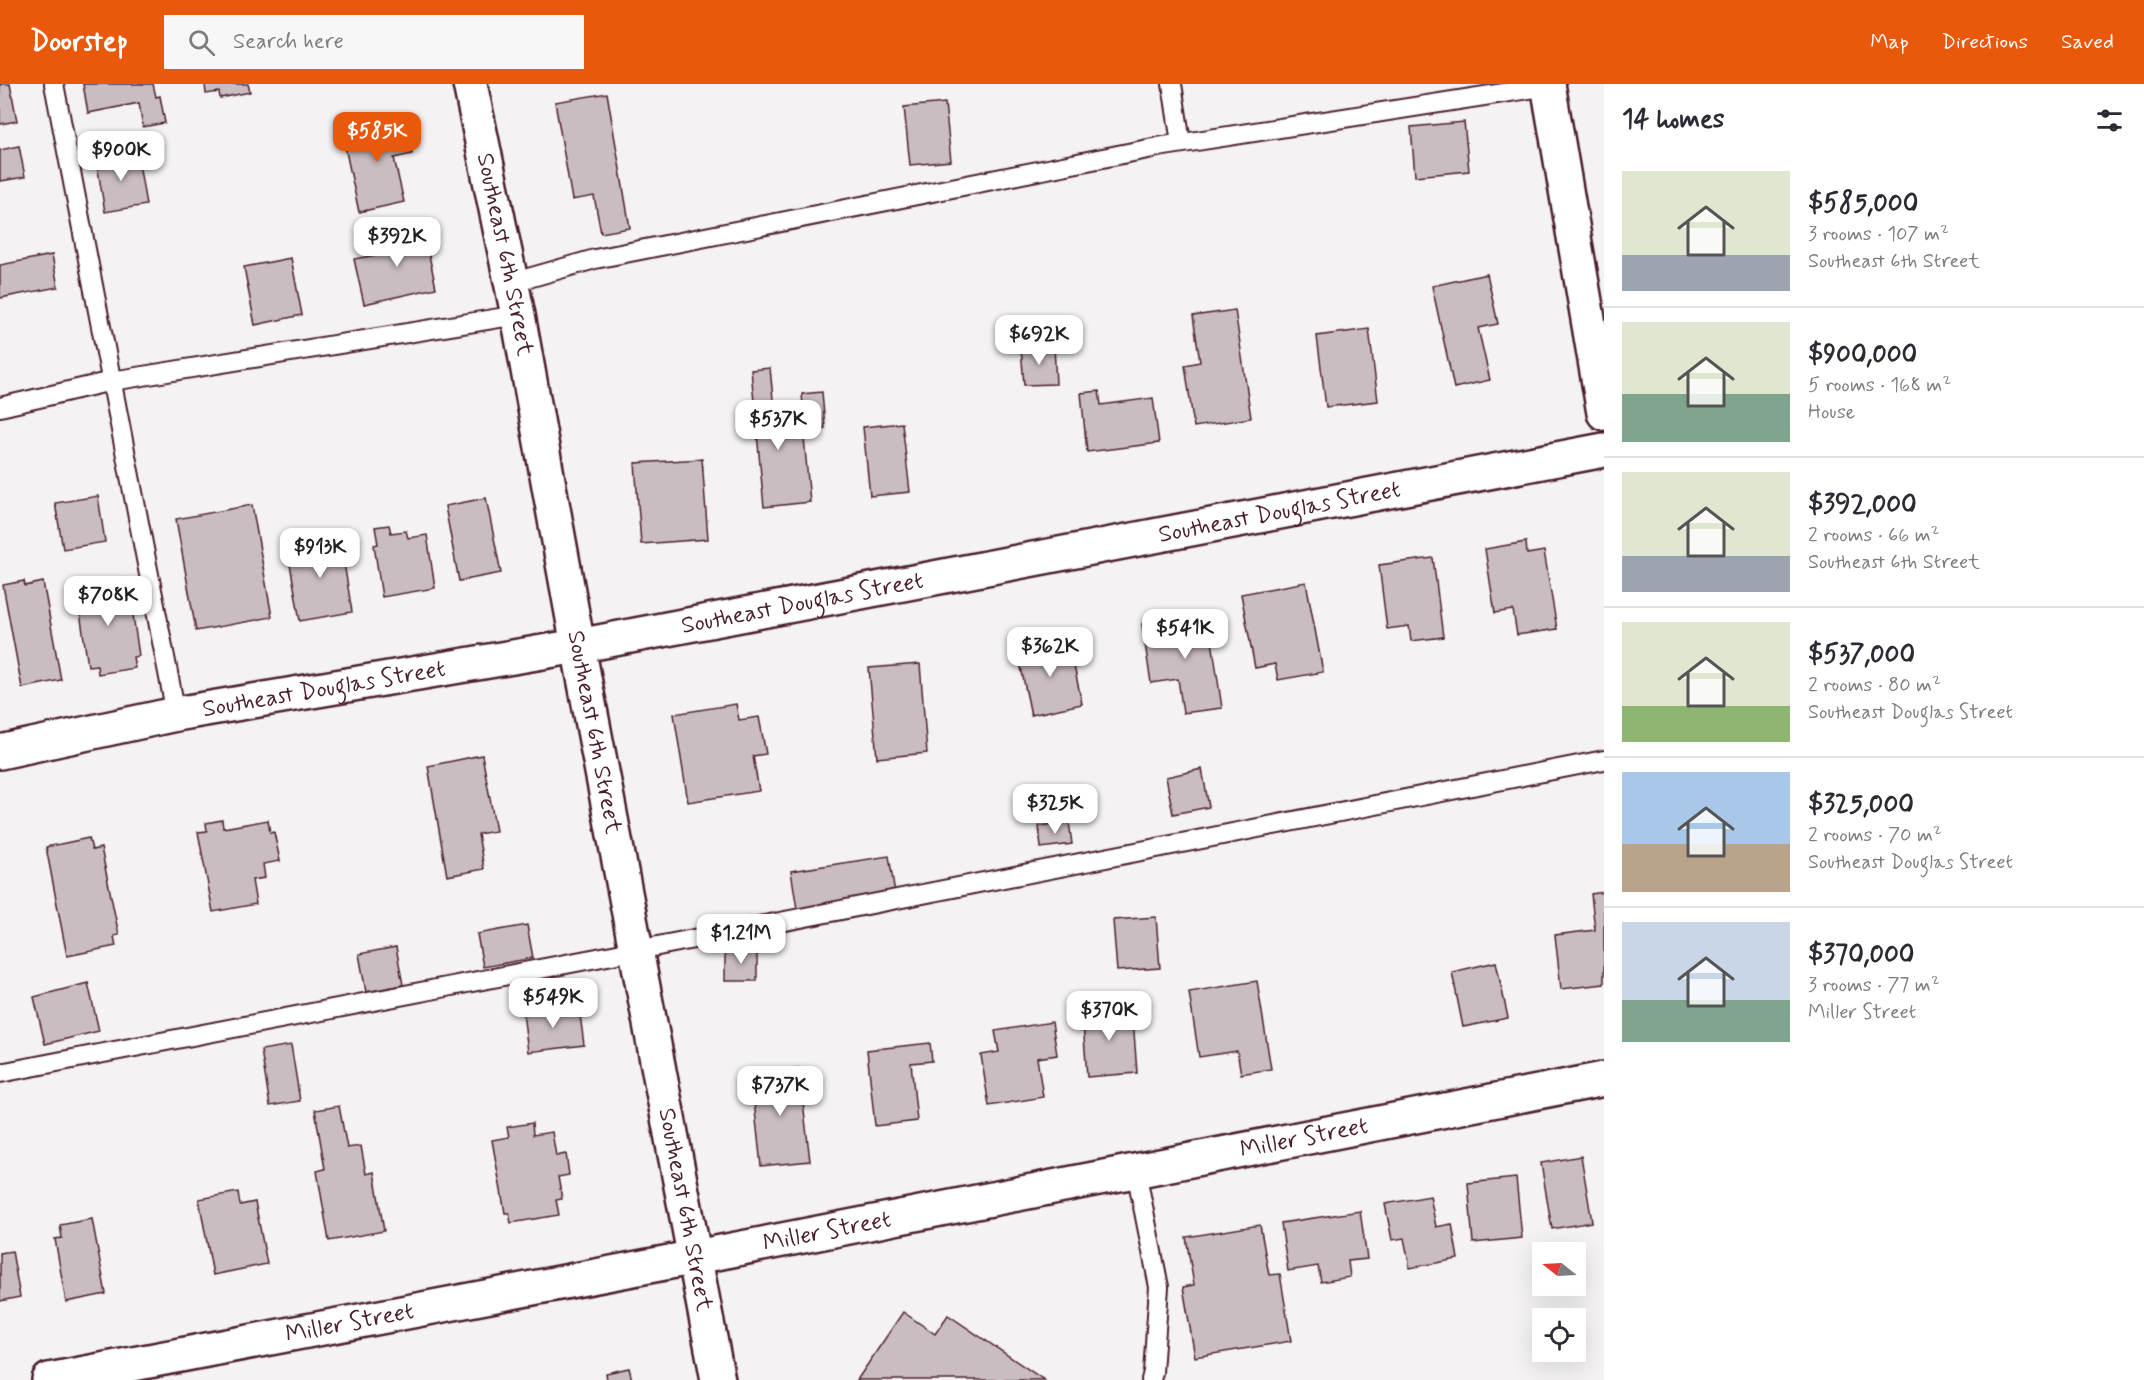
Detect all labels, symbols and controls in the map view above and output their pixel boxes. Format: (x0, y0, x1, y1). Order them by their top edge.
search box (164, 15, 584, 69)
text: Doorstep (30, 24, 128, 61)
icon: search (185, 26, 218, 59)
text: Search here (233, 28, 344, 56)
text: Map (1870, 28, 1909, 56)
text: Directions (1942, 28, 2028, 56)
text: Saved (2061, 28, 2114, 56)
text: 14 homes (1622, 103, 1724, 137)
icon: filters (2093, 104, 2126, 137)
pin: $585K (335, 112, 419, 163)
text: $585K (347, 118, 407, 145)
pin: $900K (79, 131, 163, 182)
text: $900K (91, 137, 151, 164)
street label: Southeast 6th Street (469, 150, 541, 358)
text: $585,000 (1808, 187, 1918, 221)
icon: home (1670, 195, 1742, 267)
pin: $392K (355, 217, 439, 268)
text: 3 rooms · 107 m² (1808, 221, 1949, 248)
text: $392K (368, 223, 426, 250)
text: Southeast 6th Street (1808, 248, 1980, 275)
pin: $692K (997, 315, 1081, 366)
text: $692K (1009, 321, 1069, 348)
text: $900,000 (1808, 338, 1917, 372)
icon: home (1670, 346, 1742, 418)
text: 5 rooms · 168 m² (1808, 372, 1951, 399)
text: House (1808, 399, 1855, 426)
pin: $537K (736, 400, 820, 451)
text: $537K (749, 406, 807, 433)
street label: Southeast Douglas Street (1156, 474, 1403, 550)
text: $392,000 (1808, 488, 1917, 522)
icon: home (1670, 496, 1742, 568)
text: 2 rooms · 66 m² (1808, 522, 1939, 549)
pin: $913K (278, 528, 362, 579)
text: $913K (294, 534, 346, 561)
text: Southeast 6th Street (1808, 549, 1980, 576)
street label: Southeast Douglas Street (678, 565, 926, 641)
pin: $708K (66, 576, 150, 627)
text: $708K (78, 582, 138, 609)
pin: $541K (1143, 609, 1227, 660)
text: $541K (1156, 615, 1214, 642)
pin: $362K (1008, 627, 1092, 678)
street label: Southeast 6th Street (560, 628, 629, 836)
text: $362K (1021, 633, 1079, 660)
text: $537,000 (1808, 638, 1915, 672)
icon: home (1670, 646, 1742, 718)
street label: Southeast Douglas Street (200, 653, 448, 725)
text: 2 rooms · 80 m² (1808, 672, 1941, 699)
text: Southeast Douglas Street (1808, 699, 2013, 726)
pin: $325K (1013, 784, 1097, 835)
text: $325,000 (1808, 788, 1914, 822)
text: $325K (1027, 790, 1083, 817)
icon: home (1670, 796, 1742, 868)
text: 2 rooms · 70 m² (1808, 822, 1942, 849)
text: Southeast Douglas Street (1808, 849, 2013, 876)
pin: $1.21M (692, 914, 790, 965)
text: $1.21M (711, 920, 771, 947)
text: $370,000 (1808, 938, 1914, 972)
icon: home (1670, 946, 1742, 1018)
text: 3 rooms · 77 m² (1808, 972, 1940, 999)
pin: $549K (511, 978, 595, 1029)
text: $549K (523, 984, 583, 1011)
pin: $370K (1067, 991, 1151, 1042)
text: $370K (1081, 997, 1138, 1024)
text: Miller Street (1808, 999, 1916, 1026)
pin: $737K (738, 1066, 822, 1117)
text: $737K (751, 1072, 809, 1099)
street label: Southeast 6th Street (651, 1105, 720, 1314)
street label: Miller Street (1237, 1110, 1371, 1166)
street label: Miller Street (760, 1204, 894, 1259)
north arrow (1532, 1242, 1586, 1296)
map controls (1532, 1242, 1586, 1362)
street label: Miller Street (283, 1295, 416, 1350)
button: locate (1532, 1308, 1586, 1362)

